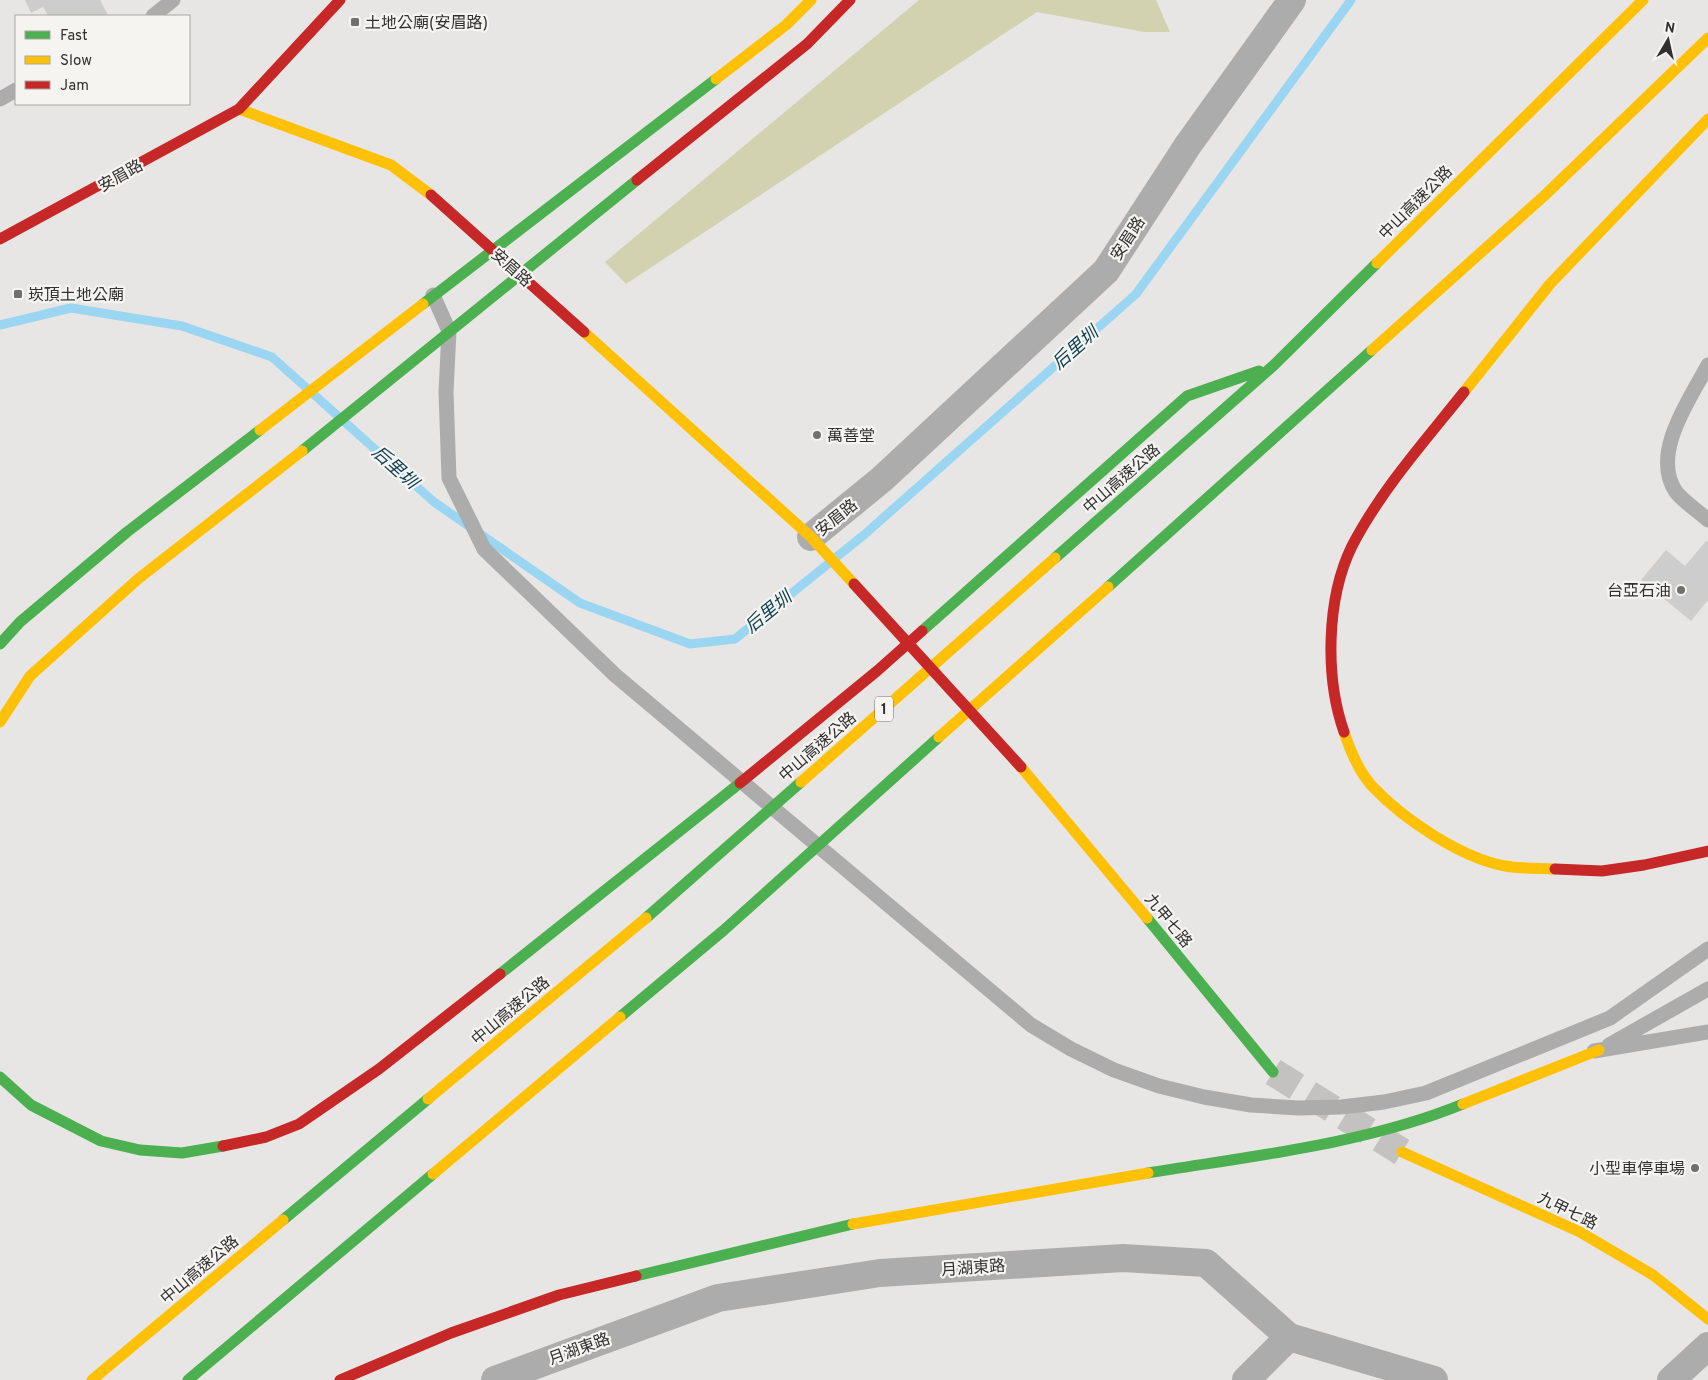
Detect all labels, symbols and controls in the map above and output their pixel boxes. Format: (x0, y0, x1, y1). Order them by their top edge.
place label: 土地公廟(安眉路) (365, 14, 488, 34)
legend (15, 15, 190, 105)
north arrow (1643, 15, 1693, 65)
marker: 土地公廟(安眉路) (349, 16, 361, 28)
text: N (1663, 19, 1676, 38)
text: Fast (60, 27, 88, 46)
text: Slow (60, 52, 92, 71)
text: Jam (60, 77, 89, 96)
street label: 安眉路 (95, 156, 147, 197)
street label: 中山高速公路 (1375, 162, 1457, 244)
street label: 安眉路 (1107, 214, 1150, 265)
street label: 安眉路 (486, 245, 535, 292)
place label: 崁頂土地公廟 (28, 286, 124, 306)
marker: 崁頂土地公廟 (12, 288, 24, 300)
water label: 后里圳 (1048, 321, 1106, 376)
place label: 萬善堂 (827, 427, 875, 447)
marker: 萬善堂 (811, 429, 823, 441)
street label: 中山高速公路 (1080, 440, 1165, 519)
water label: 后里圳 (366, 442, 424, 497)
street label: 安眉路 (812, 496, 862, 541)
place label: 台亞石油 (1607, 582, 1671, 602)
marker: 台亞石油 (1675, 584, 1687, 596)
water label: 后里圳 (741, 585, 799, 639)
road number: 1 (875, 696, 893, 722)
street label: 中山高速公路 (776, 708, 861, 787)
street label: 九甲七路 (1140, 890, 1195, 952)
street label: 中山高速公路 (468, 973, 554, 1050)
place label: 小型車停車場 (1589, 1160, 1685, 1180)
marker: 小型車停車場 (1689, 1162, 1701, 1174)
street label: 九甲七路 (1534, 1189, 1600, 1235)
street label: 中山高速公路 (157, 1232, 243, 1309)
street label: 月湖東路 (941, 1257, 1006, 1281)
street label: 月湖東路 (546, 1330, 613, 1370)

